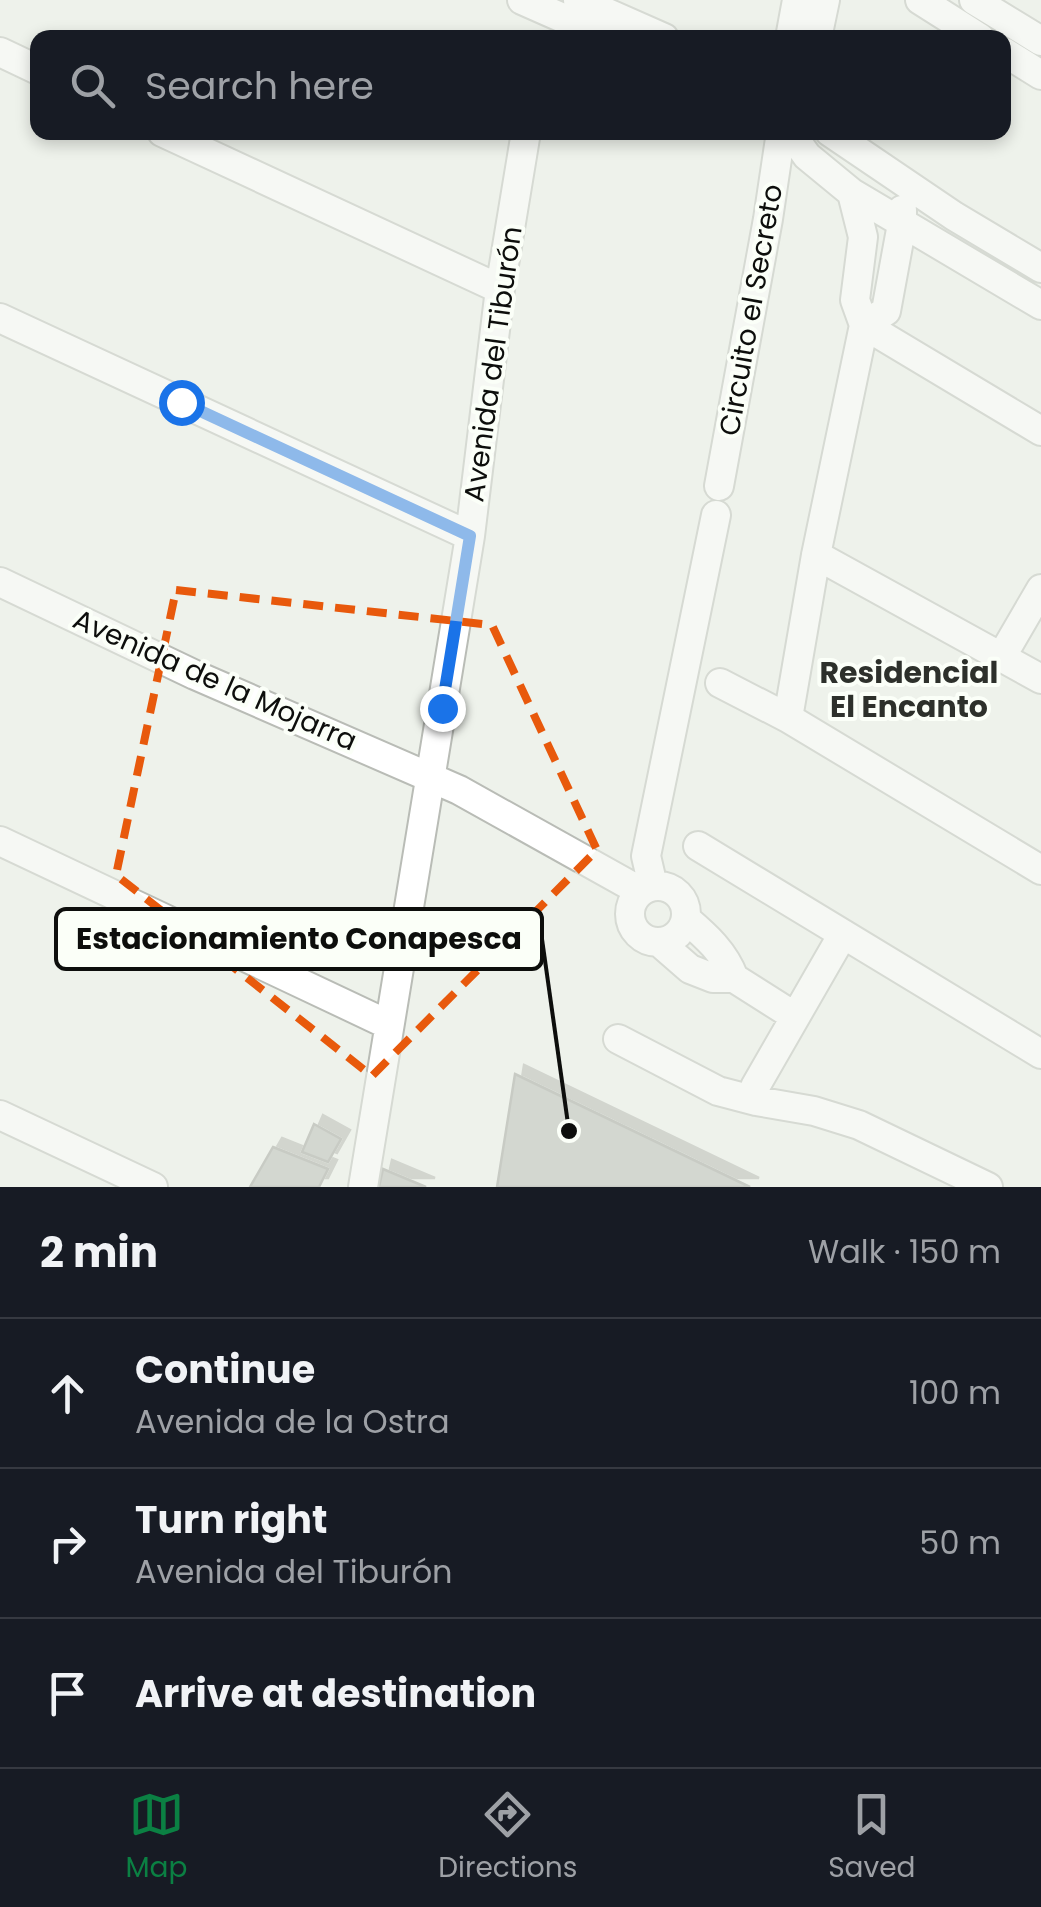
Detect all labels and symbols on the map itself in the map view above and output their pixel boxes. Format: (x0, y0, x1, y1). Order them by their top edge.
street label: Circuito el Secreto (710, 181, 792, 439)
street label: Avenida del Tiburón (454, 224, 532, 504)
route start (159, 380, 205, 426)
street label: Avenida de la Mojarra (67, 600, 363, 760)
district label: Residencial El Encanto (820, 651, 998, 728)
route end (420, 686, 466, 732)
callout: Estacionamiento Conapesca (56, 909, 542, 969)
text: Estacionamiento Conapesca (76, 917, 522, 960)

